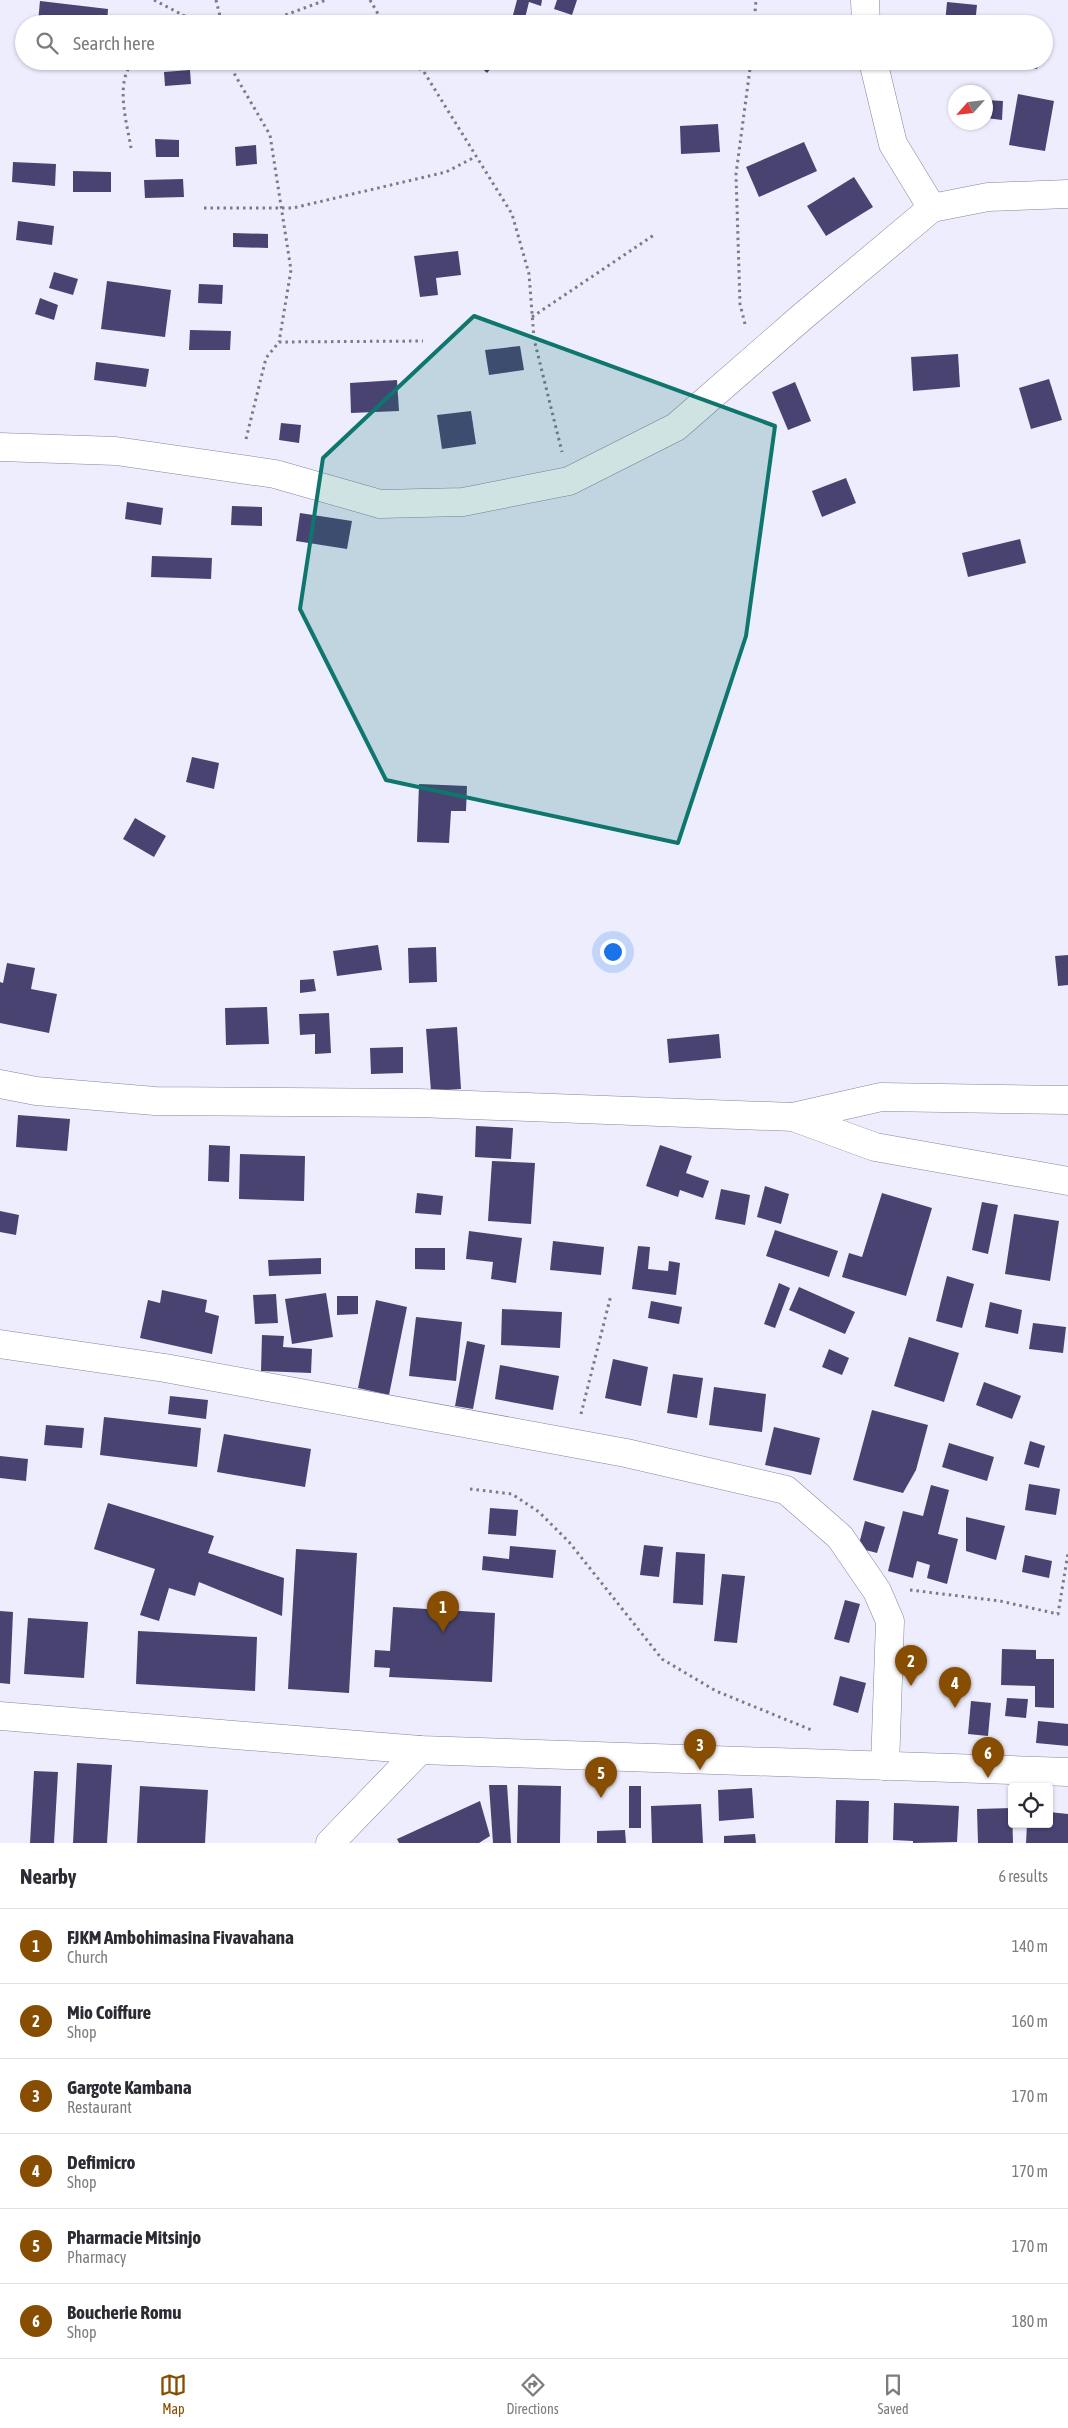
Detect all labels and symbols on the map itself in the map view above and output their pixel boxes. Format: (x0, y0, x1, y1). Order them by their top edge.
north arrow (948, 85, 993, 130)
your location (600, 939, 626, 965)
pin: 1 (427, 1591, 459, 1632)
pin: 2 (895, 1645, 927, 1686)
pin: 4 (939, 1667, 971, 1708)
pin: 3 (684, 1729, 716, 1770)
pin: 6 (972, 1737, 1004, 1778)
pin: 5 (585, 1757, 617, 1798)

